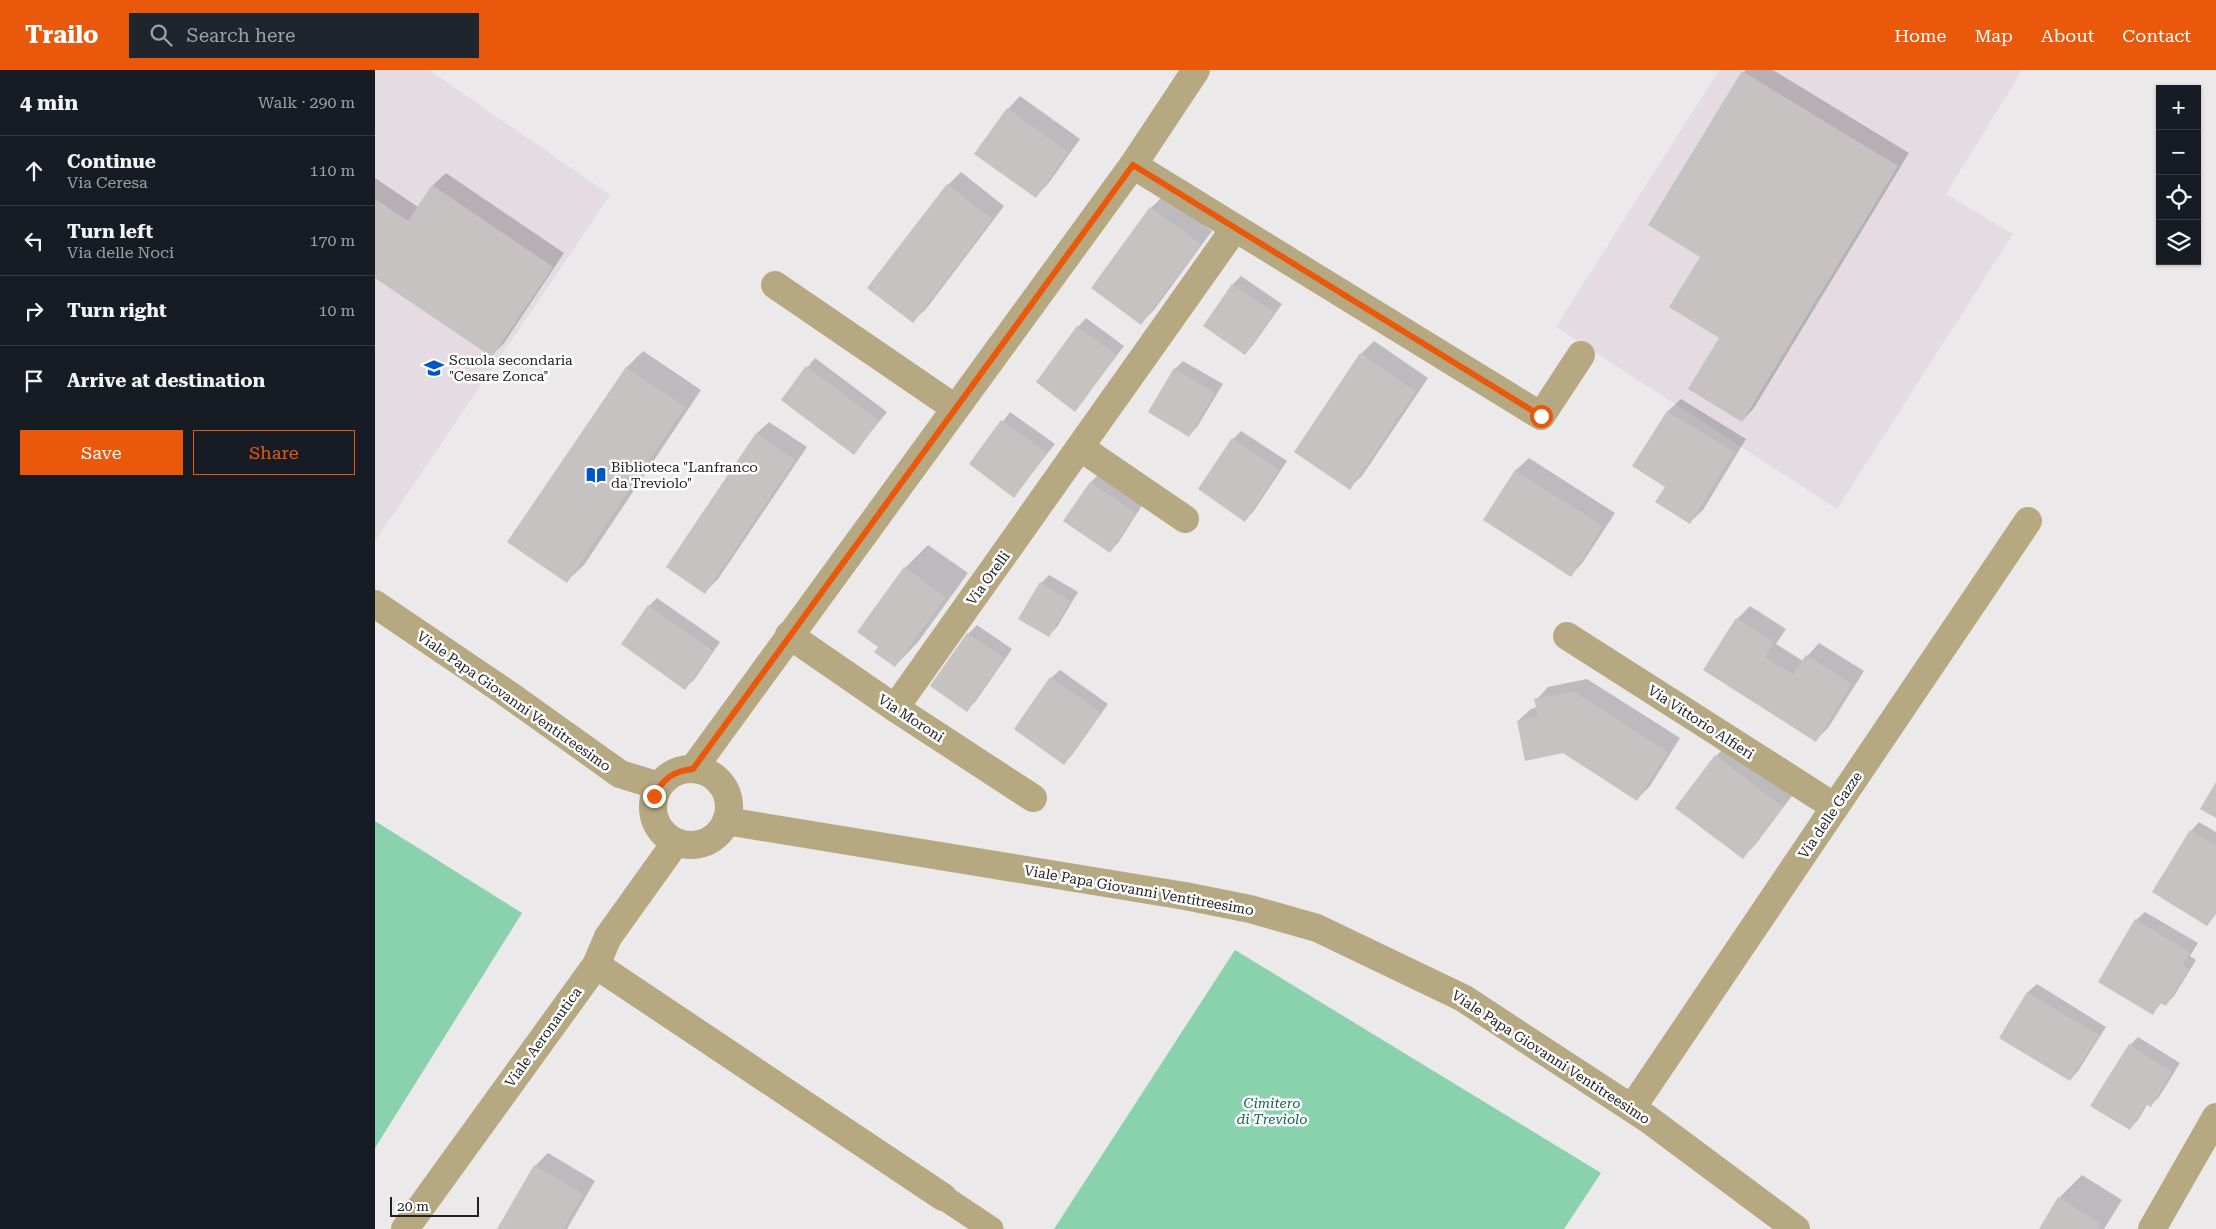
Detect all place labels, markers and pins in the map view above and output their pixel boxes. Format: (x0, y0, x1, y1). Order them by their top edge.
place label: Scuola secondaria "Cesare Zonca" (449, 352, 573, 384)
school or university icon: Scuola secondaria "Cesare Zonca" (423, 357, 445, 379)
place label: Biblioteca "Lanfranco da Treviolo" (611, 459, 758, 491)
library icon: Biblioteca "Lanfranco da Treviolo" (585, 464, 607, 486)

